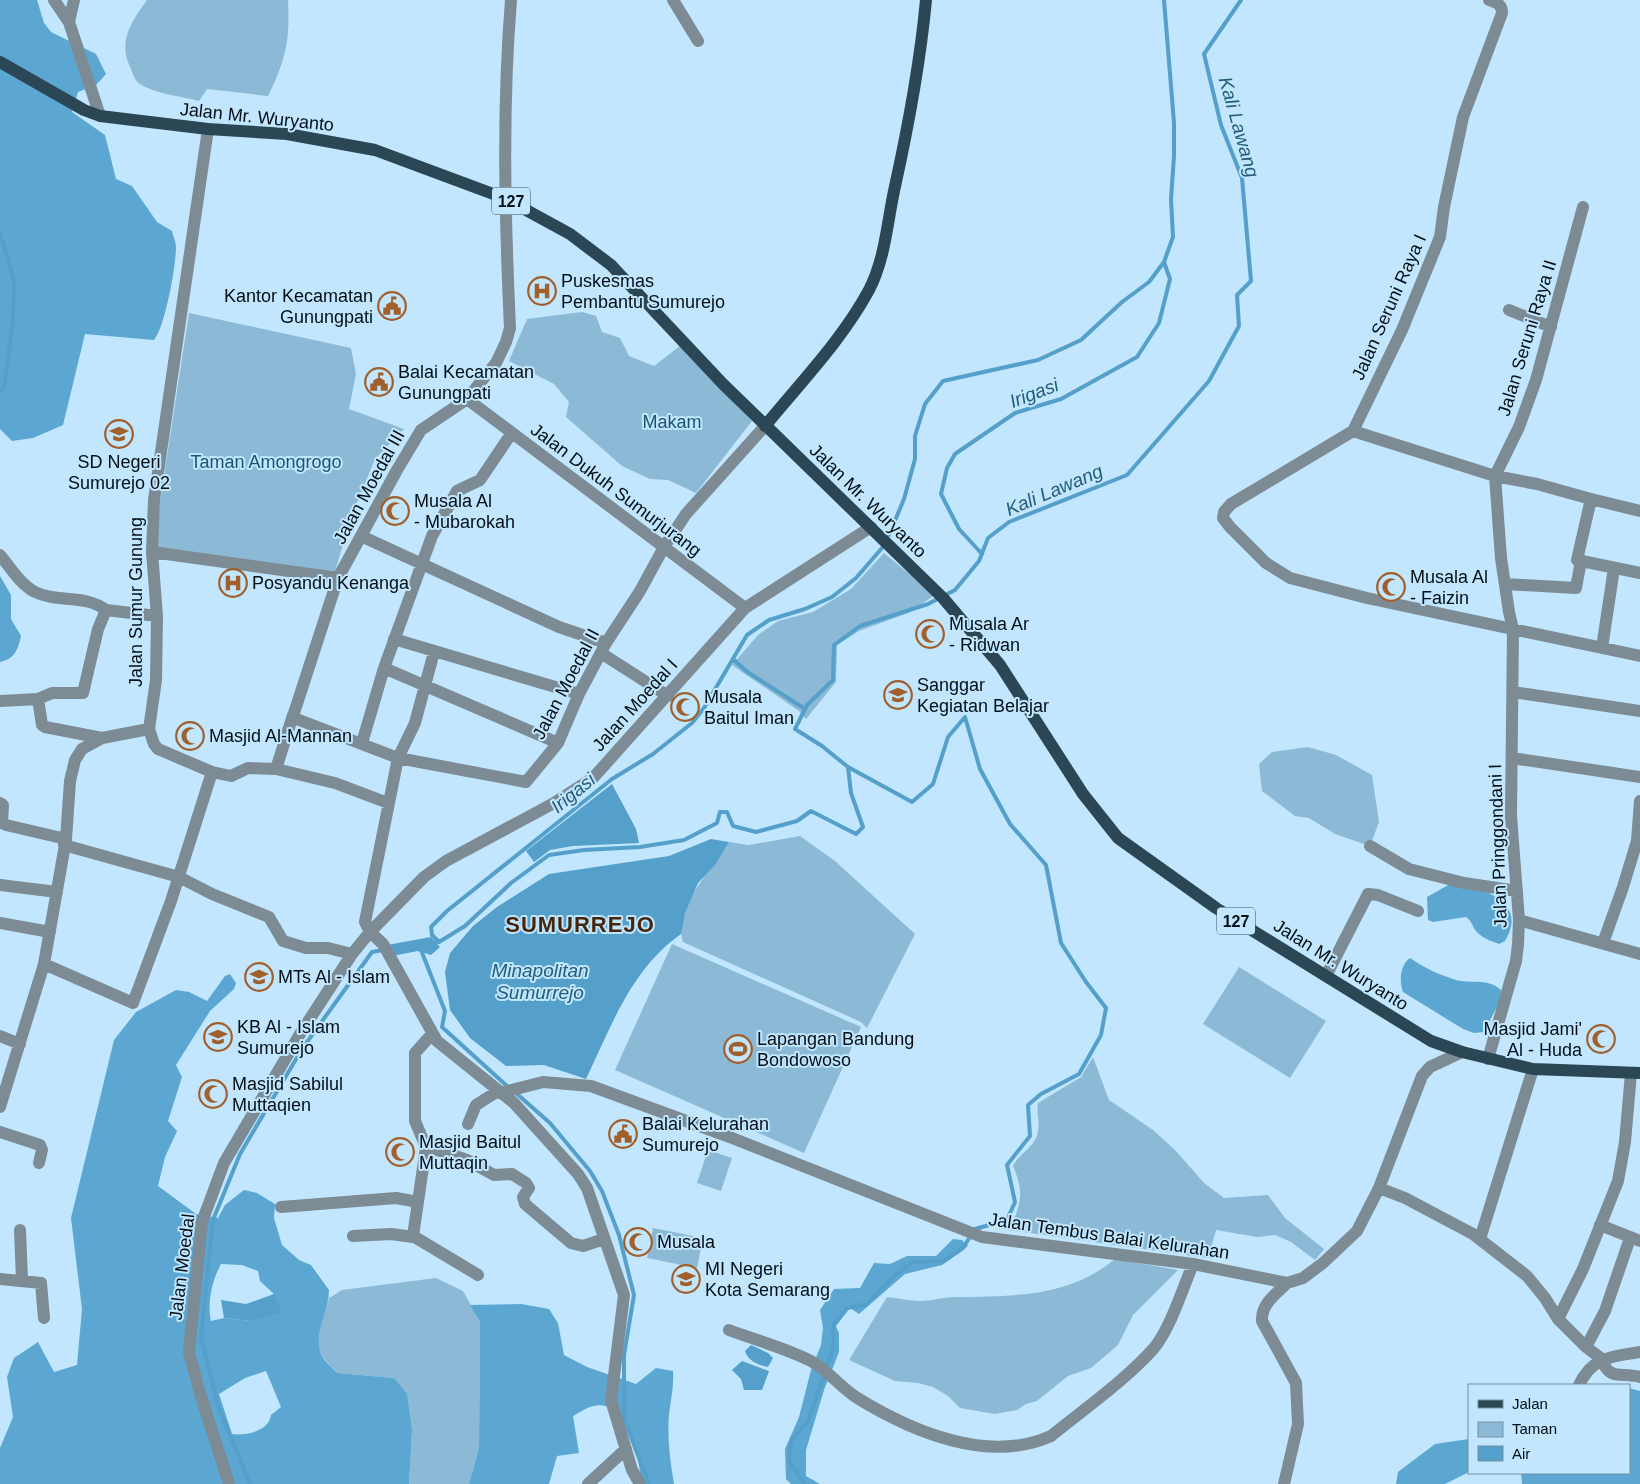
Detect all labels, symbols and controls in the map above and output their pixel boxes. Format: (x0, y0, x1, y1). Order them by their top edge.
water label: Kali Lawang (1215, 74, 1263, 180)
street label: Jalan Mr. Wuryanto (179, 99, 335, 135)
road number: 127 (492, 188, 530, 215)
street label: Jalan Seruni Raya I (1348, 231, 1430, 383)
street label: Jalan Seruni Raya II (1494, 258, 1560, 418)
place label: Puskesmas Pembantu Sumurejo (561, 271, 725, 312)
hospital icon: Puskesmas Pembantu Sumurejo (527, 276, 557, 306)
place label: Kantor Kecamatan Gunungpati (224, 286, 373, 327)
public building icon: Kantor Kecamatan Gunungpati (377, 291, 407, 321)
place label: Balai Kecamatan Gunungpati (398, 362, 534, 403)
public building icon: Balai Kecamatan Gunungpati (364, 367, 394, 397)
water label: Irigasi (1007, 374, 1062, 412)
park label: Makam (642, 412, 702, 432)
school or university icon: SD Negeri Sumurejo 02 (104, 419, 134, 449)
street label: Jalan Dukuh Sumurjurang (527, 419, 705, 561)
street label: Jalan Moedal III (329, 427, 409, 547)
street label: Jalan Mr. Wuryanto (805, 440, 931, 562)
place label: SD Negeri Sumurejo 02 (68, 452, 170, 493)
park label: Taman Amongrogo (190, 452, 342, 472)
water label: Kali Lawang (1002, 460, 1106, 520)
place label: Musala Al - Mubarokah (414, 491, 515, 532)
mosque icon: Musala Al - Mubarokah (380, 496, 410, 526)
street label: Jalan Sumur Gunung (126, 517, 146, 687)
place label: Musala Al - Faizin (1410, 567, 1488, 608)
hospital icon: Posyandu Kenanga (218, 568, 248, 598)
mosque icon: Musala Al - Faizin (1376, 572, 1406, 602)
place label: Posyandu Kenanga (252, 573, 410, 593)
place label: Musala Ar - Ridwan (949, 614, 1029, 655)
mosque icon: Musala Ar - Ridwan (915, 619, 945, 649)
street label: Jalan Moedal II (529, 625, 603, 743)
street label: Jalan Moedal I (588, 655, 682, 755)
place label: Sanggar Kegiatan Belajar (917, 675, 1049, 716)
school or university icon: Sanggar Kegiatan Belajar (883, 680, 913, 710)
place label: Musala Baitul Iman (704, 687, 794, 728)
mosque icon: Musala Baitul Iman (670, 692, 700, 722)
mosque icon: Masjid Al-Mannan (175, 721, 205, 751)
place label: Masjid Al-Mannan (209, 726, 352, 746)
street label: Jalan Pringgondani I (1485, 764, 1511, 928)
water label: Irigasi (547, 768, 600, 817)
road number: 127 (1217, 908, 1255, 934)
district label: SUMURREJO (505, 912, 655, 937)
street label: Jalan Mr. Wuryanto (1270, 916, 1412, 1014)
water label: Minapolitan Sumurrejo (491, 960, 589, 1003)
school or university icon: MTs Al - Islam (244, 962, 274, 992)
place label: MTs Al - Islam (278, 967, 390, 987)
place label: KB Al - Islam Sumurejo (237, 1017, 340, 1058)
place label: Masjid Jami' Al - Huda (1484, 1019, 1583, 1060)
school or university icon: KB Al - Islam Sumurejo (203, 1022, 233, 1052)
mosque icon: Masjid Jami' Al - Huda (1586, 1024, 1616, 1054)
place label: Lapangan Bandung Bondowoso (757, 1029, 914, 1070)
sports icon: Lapangan Bandung Bondowoso (723, 1034, 753, 1064)
place label: Masjid Sabilul Muttaqien (232, 1074, 343, 1115)
mosque icon: Masjid Sabilul Muttaqien (198, 1079, 228, 1109)
place label: Balai Kelurahan Sumurejo (642, 1114, 769, 1155)
public building icon: Balai Kelurahan Sumurejo (608, 1119, 638, 1149)
place label: Masjid Baitul Muttaqin (419, 1132, 521, 1173)
mosque icon: Masjid Baitul Muttaqin (385, 1137, 415, 1167)
street label: Jalan Tembus Balai Kelurahan (987, 1209, 1231, 1263)
street label: Jalan Moedal (166, 1213, 198, 1321)
mosque icon: Musala (623, 1227, 653, 1257)
place label: Musala (657, 1232, 716, 1252)
place label: MI Negeri Kota Semarang (705, 1259, 830, 1300)
school or university icon: MI Negeri Kota Semarang (671, 1264, 701, 1294)
legend (1468, 1384, 1630, 1474)
text: Jalan (1512, 1395, 1548, 1412)
text: Taman (1512, 1420, 1557, 1437)
text: Air (1512, 1445, 1530, 1462)

